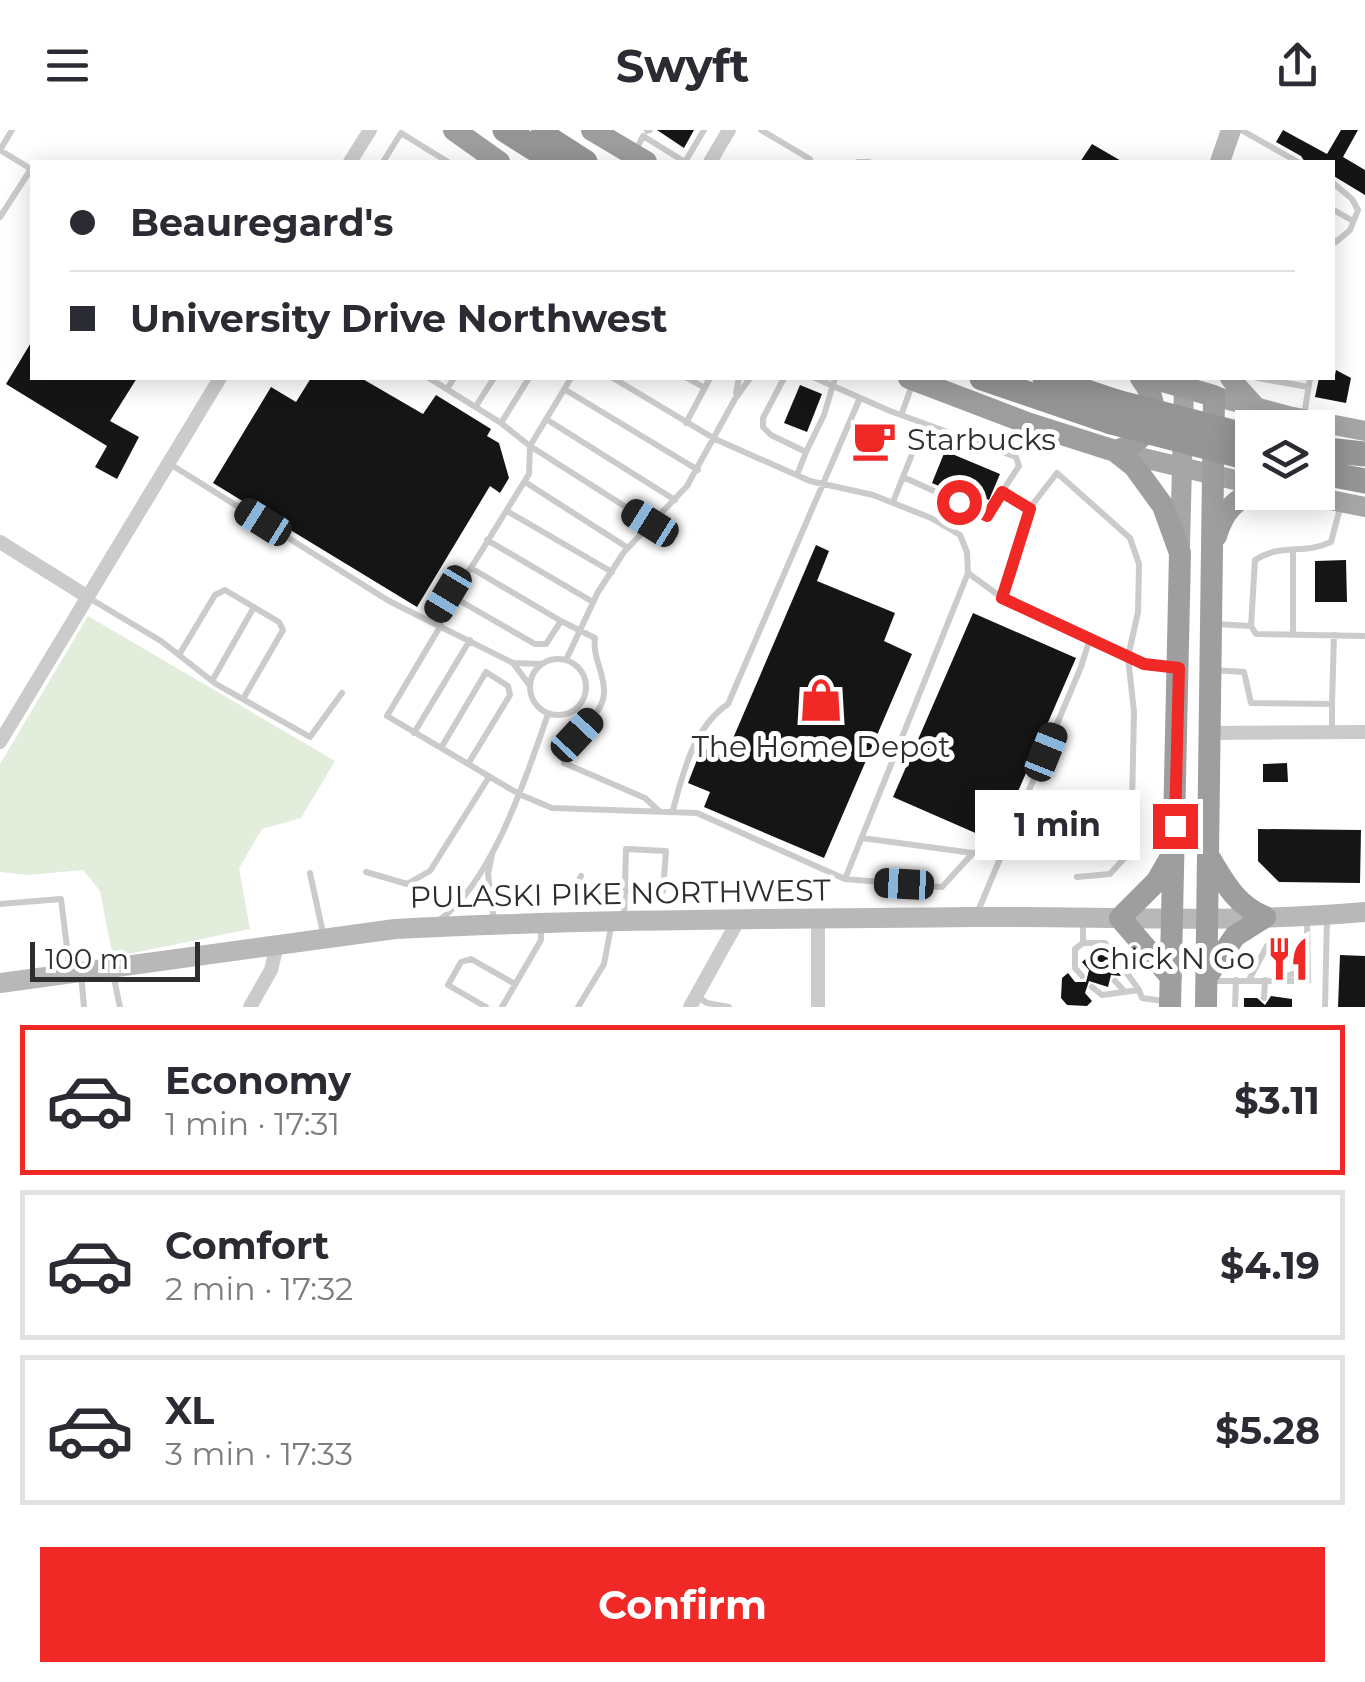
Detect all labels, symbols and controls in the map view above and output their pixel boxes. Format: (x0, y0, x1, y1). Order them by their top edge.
icon: menu (40, 38, 95, 93)
text: Swyft (616, 38, 749, 93)
icon: share (1270, 38, 1325, 93)
text: Beauregard's (130, 199, 393, 246)
text: University Drive Northwest (130, 295, 667, 342)
map controls (1235, 410, 1335, 510)
button: layers (1235, 410, 1335, 510)
cafe icon: Starbucks (850, 416, 898, 464)
place label: Starbucks (907, 421, 1056, 458)
route start (937, 480, 982, 525)
car (230, 493, 296, 551)
car (617, 494, 683, 552)
car (420, 561, 476, 627)
shop icon: The Home Depot (797, 676, 845, 724)
car (546, 703, 608, 767)
car (1021, 719, 1071, 785)
place label: The Home Depot (692, 728, 950, 765)
callout: 1 min (975, 791, 1140, 861)
route end (1153, 804, 1198, 849)
text: 1 min (1014, 805, 1101, 844)
car (873, 867, 935, 901)
street label: PULASKI PIKE NORTHWEST (409, 871, 832, 916)
restaurant icon: Chick N Go (1264, 935, 1312, 983)
scale bar (30, 937, 200, 981)
place label: Chick N Go (1089, 940, 1255, 977)
text: 100 m (45, 942, 129, 976)
icon: car (45, 1055, 135, 1145)
text: Economy (165, 1057, 351, 1104)
text: $3.11 (1234, 1077, 1320, 1124)
text: 1 min · 17:31 (165, 1104, 340, 1143)
icon: car (45, 1220, 135, 1310)
text: Comfort (165, 1222, 329, 1269)
text: $4.19 (1220, 1242, 1320, 1289)
text: 2 min · 17:32 (165, 1269, 353, 1308)
icon: car (45, 1385, 135, 1475)
text: XL (165, 1387, 214, 1434)
text: $5.28 (1215, 1407, 1320, 1454)
text: 3 min · 17:33 (165, 1434, 353, 1473)
button: Confirm (40, 1547, 1325, 1662)

